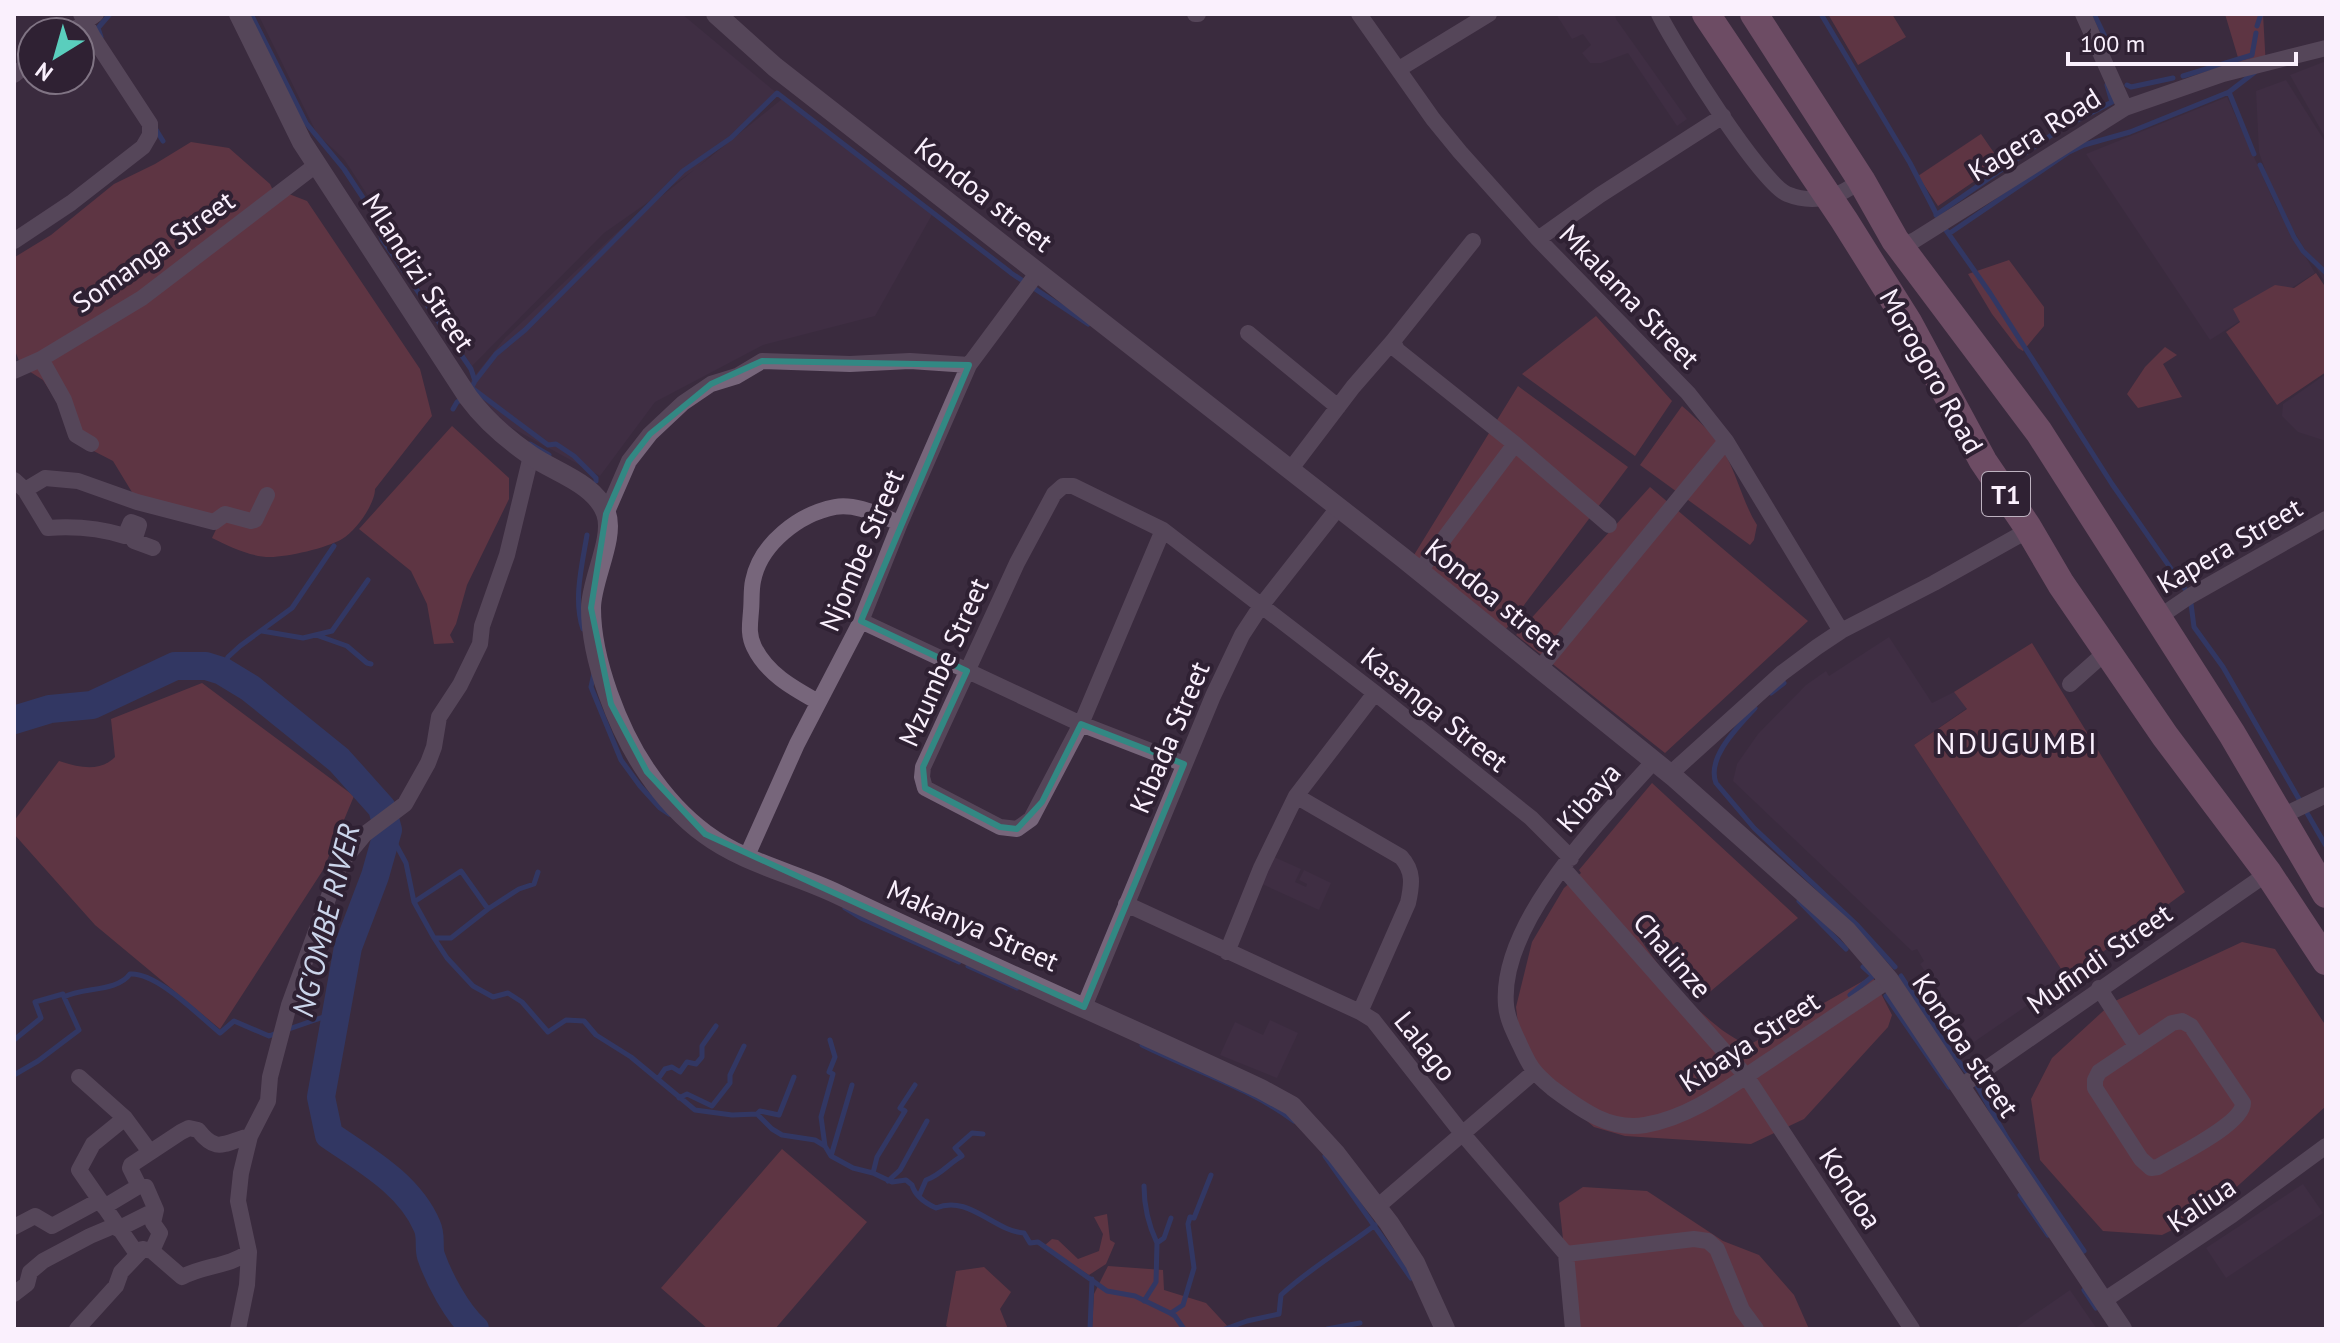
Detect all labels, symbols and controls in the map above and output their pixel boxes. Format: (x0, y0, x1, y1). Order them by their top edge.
north arrow (16, 16, 96, 96)
scale bar (2068, 16, 2296, 66)
text: 100 m (2080, 28, 2145, 59)
text: N (30, 56, 58, 88)
street label: Kagera Road (1961, 79, 2107, 189)
street label: Kondoa street (907, 128, 1061, 260)
street label: Somanga Street (65, 181, 242, 321)
street label: Mlandizi Street (354, 186, 484, 358)
street label: Mkalama Street (1552, 216, 1709, 377)
street label: Morogoro Road (1871, 282, 1993, 460)
street label: Njombe Street (810, 463, 912, 637)
road number: T1 (1982, 472, 2030, 516)
street label: Kapera Street (2150, 488, 2309, 602)
street label: Kondoa street (1418, 529, 1571, 663)
street label: Mzumbe Street (889, 571, 997, 752)
street label: Kasanga Street (1354, 638, 1517, 780)
street label: Kibada Street (1120, 655, 1218, 819)
district label: NDUGUMBI (1935, 723, 2099, 762)
street label: Kibaya (1548, 754, 1628, 840)
water label: NG'OMBE RIVER (282, 819, 368, 1021)
street label: Makanya Street (881, 871, 1065, 980)
street label: Mufindi Street (2019, 894, 2179, 1022)
street label: Chalinze (1625, 904, 1721, 1006)
street label: Kondoa street (1904, 966, 2028, 1125)
street label: Kibaya Street (1672, 982, 1826, 1100)
street label: Lalago (1386, 1003, 1466, 1089)
street label: Kondoa (1811, 1140, 1891, 1236)
street label: Kaliua (2160, 1168, 2242, 1240)

